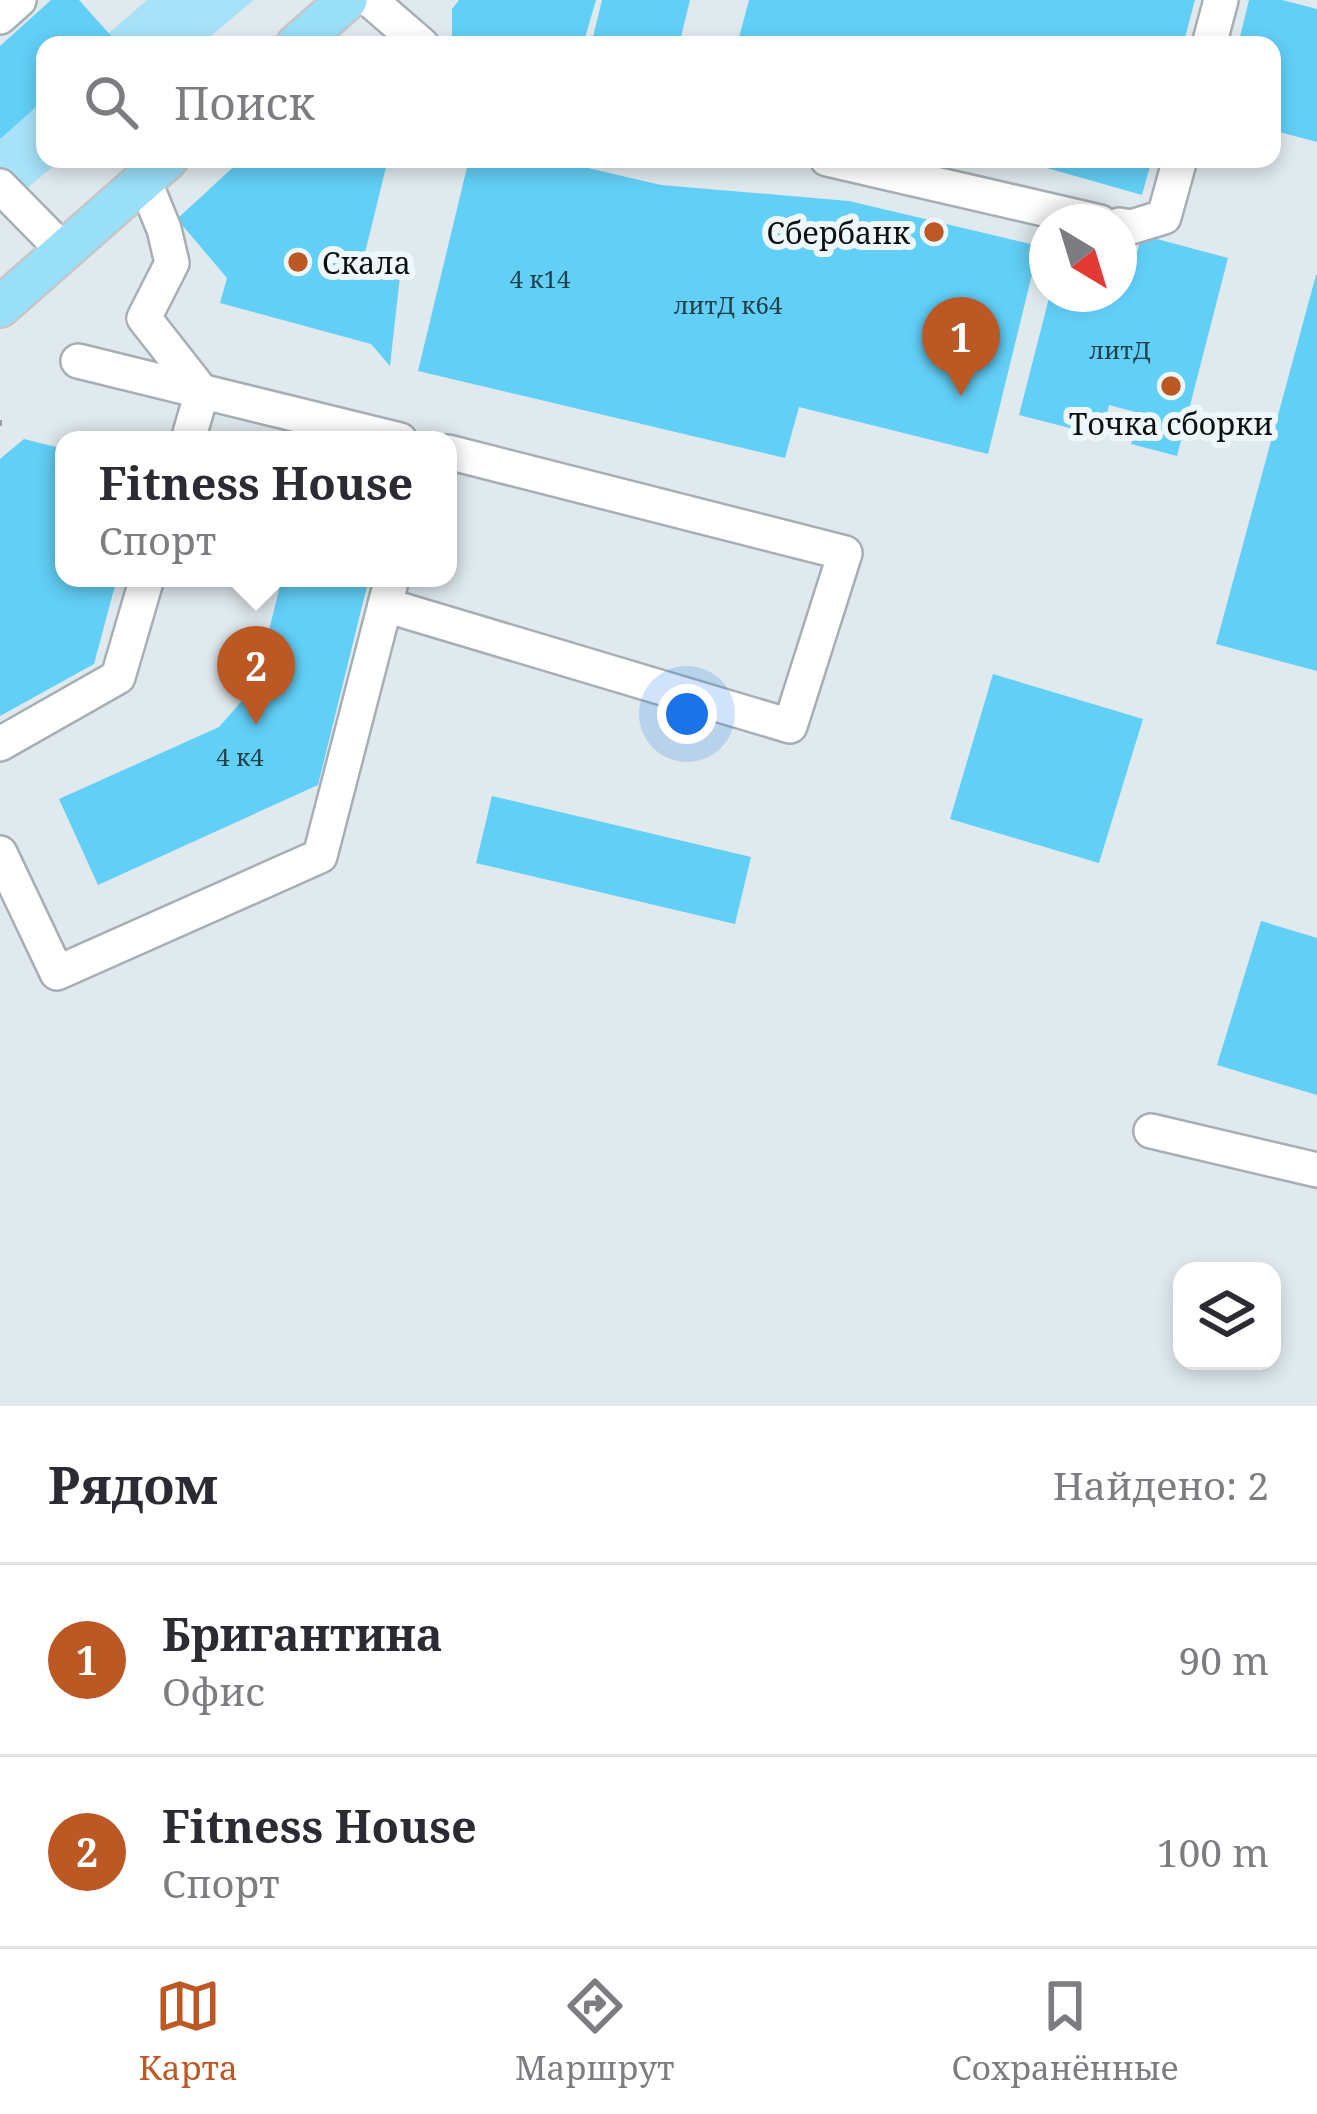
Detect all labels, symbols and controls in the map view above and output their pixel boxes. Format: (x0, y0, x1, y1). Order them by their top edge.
search box (36, 36, 1281, 168)
icon: search (78, 69, 144, 135)
text: Поиск (174, 72, 315, 133)
north arrow (1029, 204, 1137, 312)
place label: Сбербанк (767, 212, 910, 253)
marker: Сбербанк (921, 219, 947, 245)
place label: Скала (322, 242, 411, 283)
marker: Скала (285, 249, 311, 275)
house number: 4 к14 (510, 262, 571, 295)
house number: литД к64 (674, 288, 783, 321)
pin: 1 (922, 297, 1000, 396)
house number: литД (1089, 333, 1151, 366)
marker: Точка сборки (1158, 373, 1184, 399)
place label: Точка сборки (1069, 403, 1273, 444)
popup (55, 431, 457, 587)
text: Fitness House (99, 452, 413, 513)
text: Спорт (99, 513, 216, 566)
pin: 2 (217, 626, 295, 725)
your location (657, 684, 717, 744)
house number: 4 к4 (216, 740, 264, 773)
map controls (1173, 1262, 1281, 1370)
button: layers (1173, 1262, 1281, 1370)
text: Рядом (48, 1449, 218, 1519)
text: Найдено: 2 (1053, 1458, 1269, 1511)
text: Бригантина (162, 1603, 443, 1664)
text: 1 (76, 1633, 98, 1686)
text: 90 m (1178, 1633, 1269, 1686)
text: Офис (162, 1664, 265, 1717)
text: Fitness House (162, 1795, 477, 1856)
text: 2 (76, 1825, 98, 1878)
text: 100 m (1157, 1825, 1269, 1878)
text: Спорт (162, 1856, 280, 1909)
tab: Карта (139, 1973, 238, 2090)
tab: Маршрут (515, 1973, 675, 2090)
tab: Сохранённые (952, 1973, 1178, 2090)

